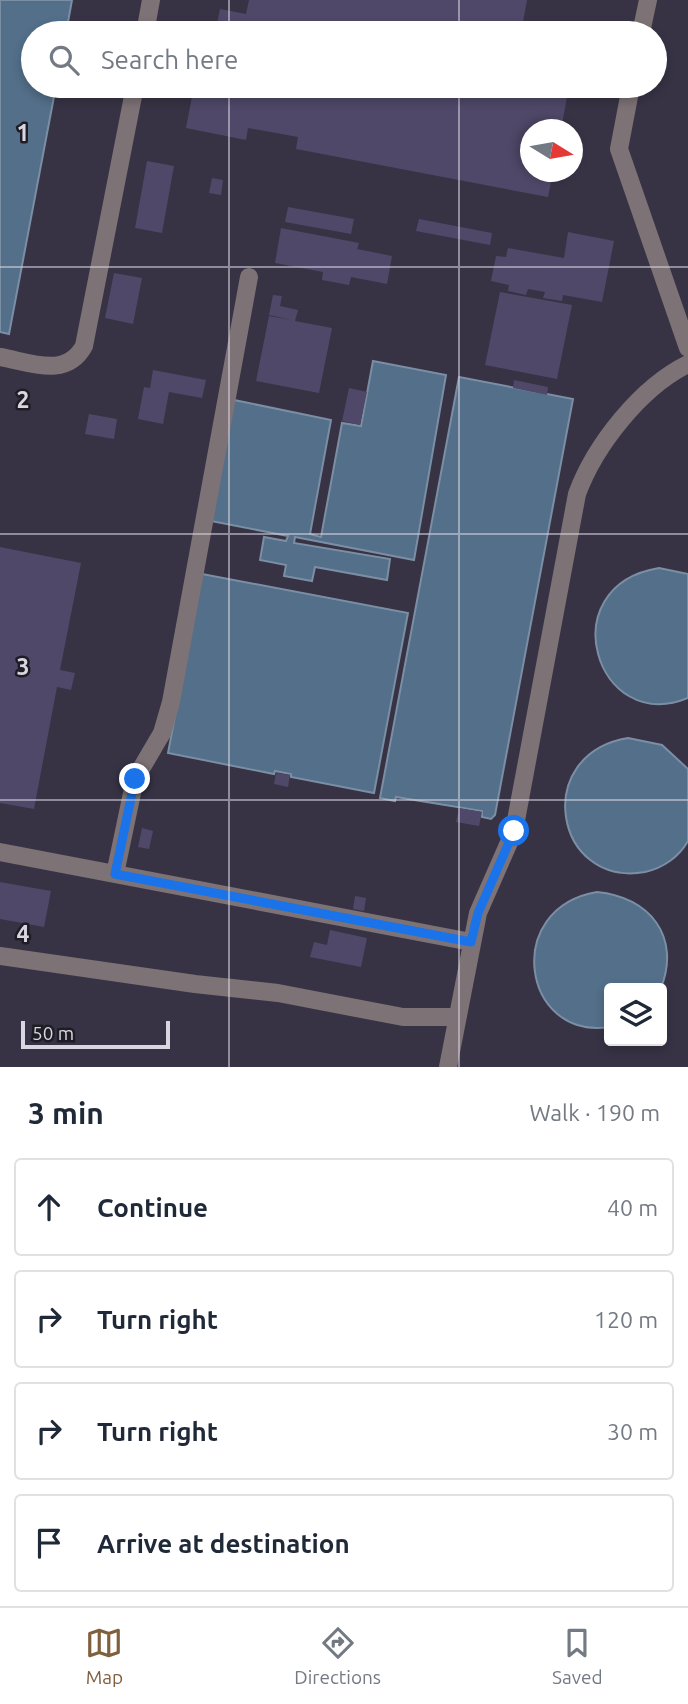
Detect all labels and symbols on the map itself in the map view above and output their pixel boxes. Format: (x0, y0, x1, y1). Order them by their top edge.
north arrow (520, 119, 583, 182)
text: 1 (17, 120, 29, 145)
text: 2 (17, 387, 29, 412)
text: 3 (17, 654, 29, 679)
route end (119, 763, 150, 794)
route start (498, 815, 529, 846)
text: 4 (17, 921, 30, 946)
scale bar (21, 1018, 170, 1050)

